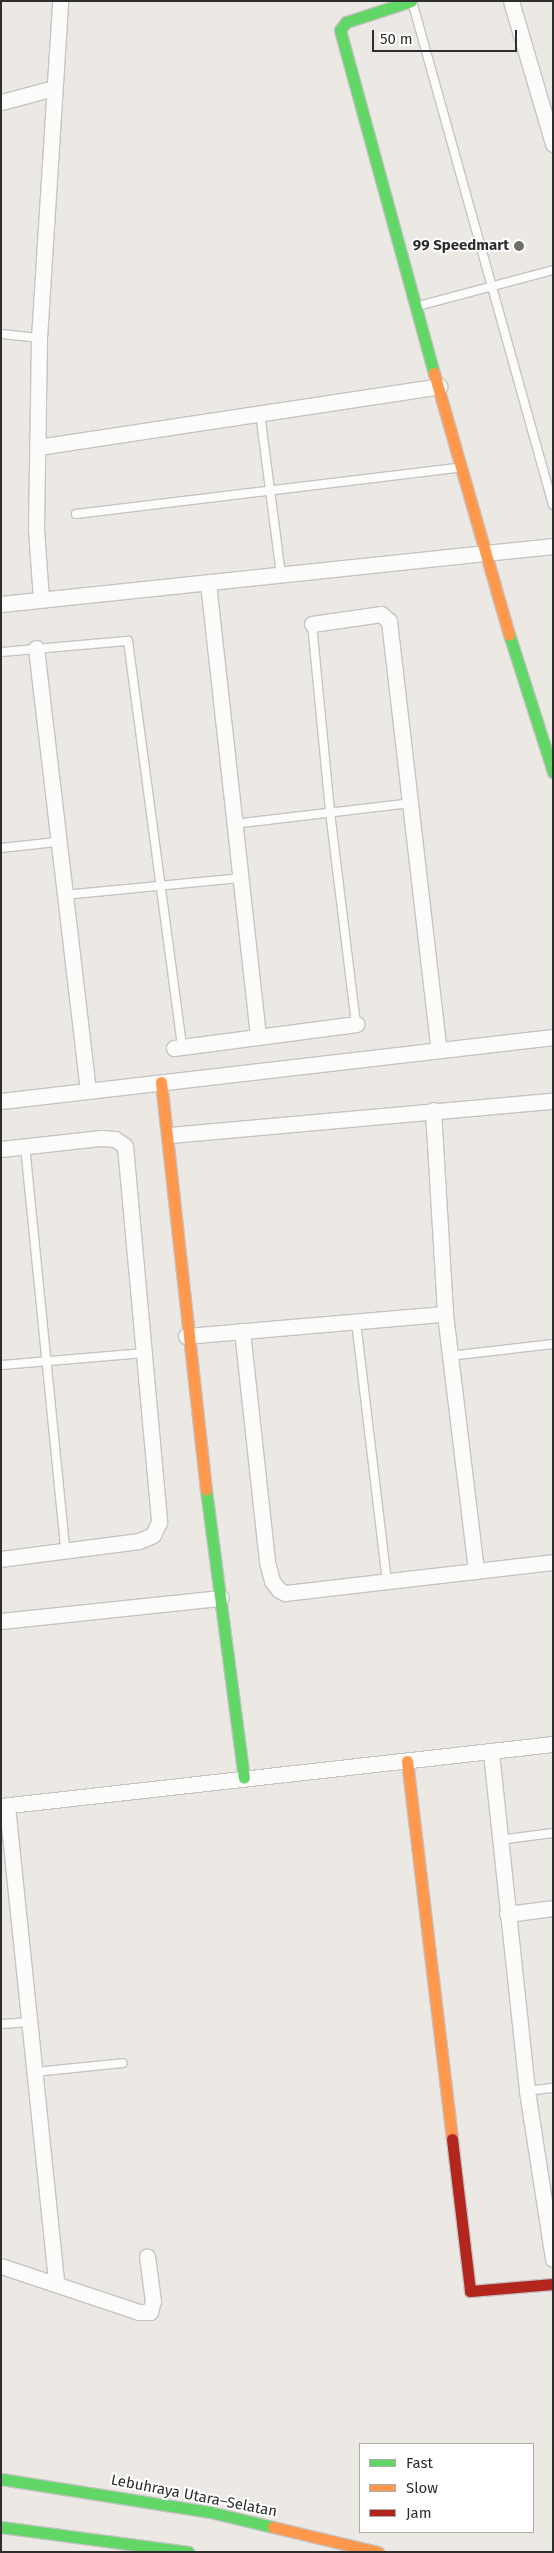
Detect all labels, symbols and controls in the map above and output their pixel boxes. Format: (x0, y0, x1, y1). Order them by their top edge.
scale bar (374, 20, 519, 52)
text: 50 m (380, 30, 413, 48)
place label: 99 Speedmart (413, 237, 509, 255)
marker: 99 Speedmart (513, 240, 525, 252)
legend (359, 2443, 534, 2533)
text: Fast (406, 2454, 433, 2472)
street label: Lebuhraya Utara–Selatan (109, 2471, 279, 2521)
text: Slow (406, 2479, 438, 2497)
text: Jam (406, 2504, 432, 2522)

